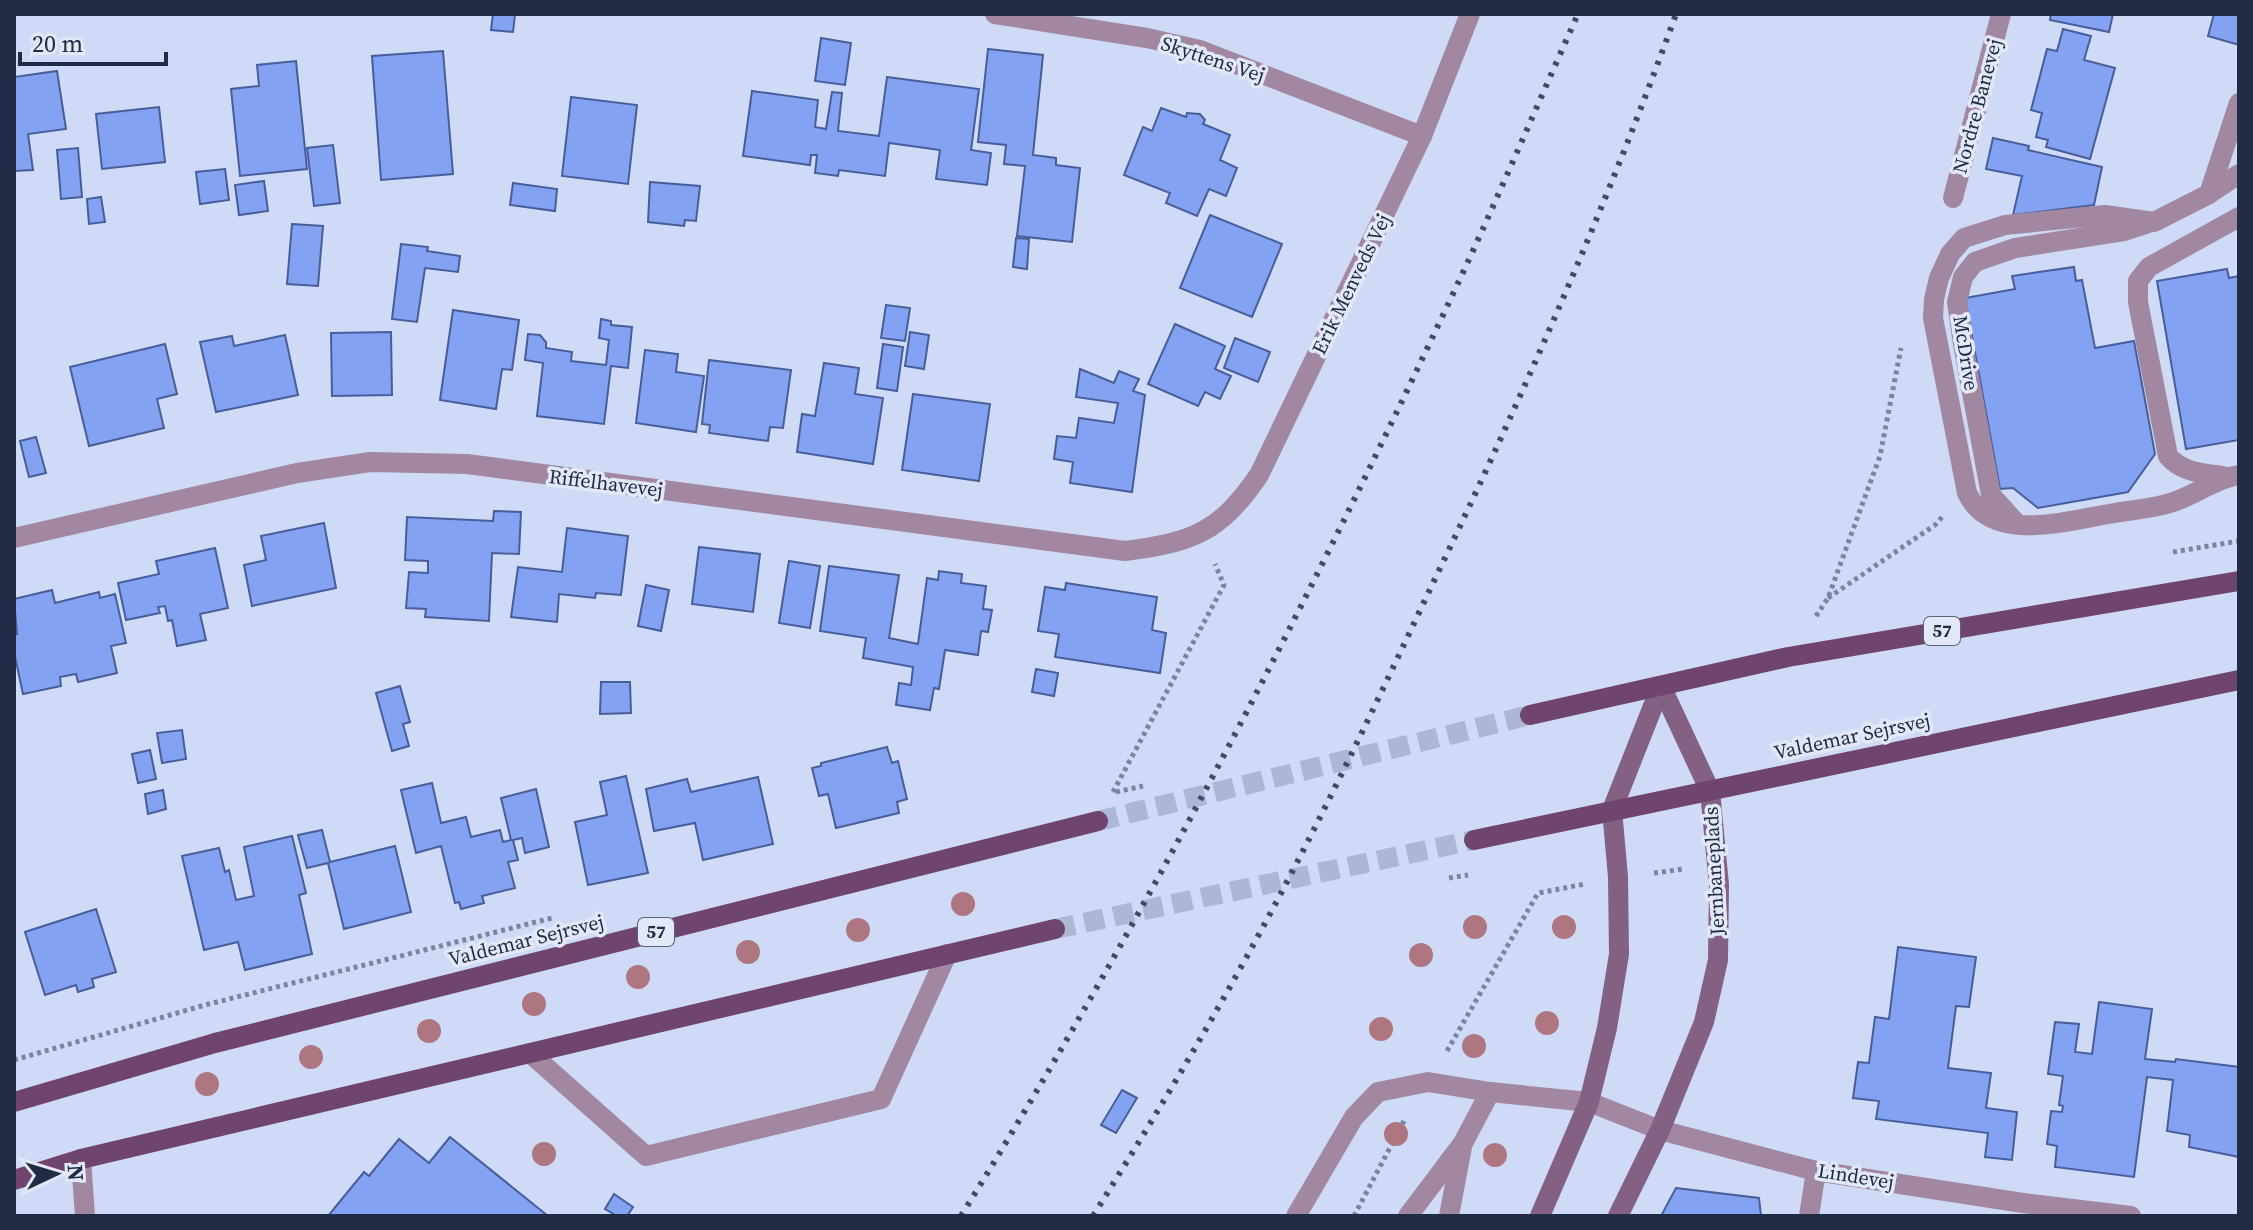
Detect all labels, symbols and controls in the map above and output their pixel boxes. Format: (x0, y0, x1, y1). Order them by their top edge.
scale bar (20, 16, 166, 66)
text: 20 m (32, 27, 83, 60)
street label: Skyttens Vej (1158, 29, 1268, 89)
street label: Nordre Banevej (1946, 36, 2008, 176)
street label: Erik Menveds Vej (1305, 209, 1397, 359)
street label: McDrive (1946, 314, 1986, 392)
street label: Riffelhavevej (547, 462, 665, 504)
road number: 57 (1924, 617, 1960, 645)
street label: Valdemar Sejrsvej (1771, 706, 1933, 766)
street label: Jernbaneplads (1697, 806, 1731, 937)
street label: Valdemar Sejrsvej (445, 907, 607, 973)
road number: 57 (638, 918, 674, 946)
north arrow (16, 1134, 96, 1214)
street label: Lindevej (1816, 1156, 1896, 1196)
text: N (60, 1164, 91, 1182)

